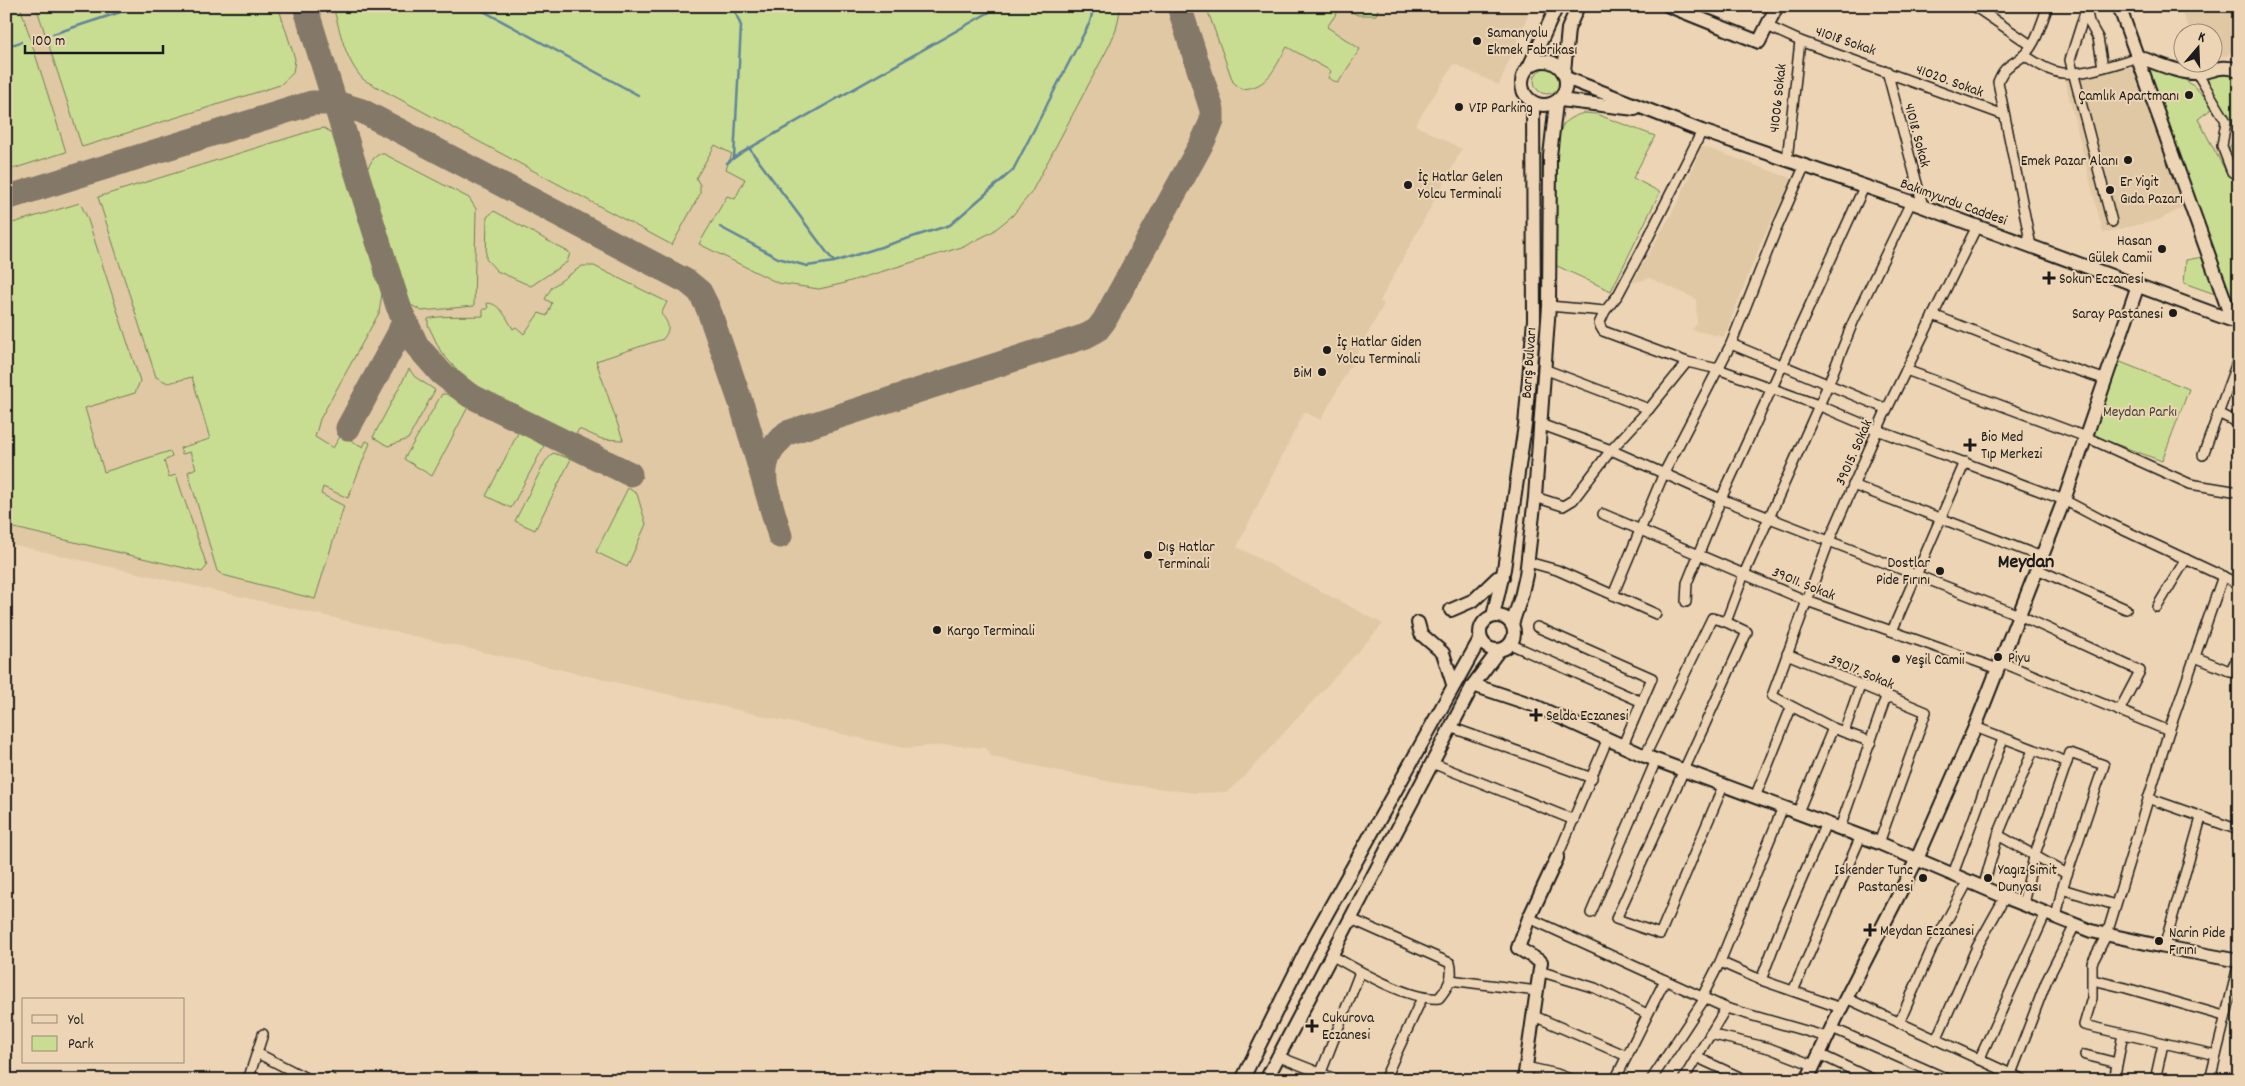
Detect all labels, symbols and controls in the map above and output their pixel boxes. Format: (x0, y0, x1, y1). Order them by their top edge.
street label: 41018 Sokak (1812, 21, 1879, 63)
scale bar (25, 22, 162, 54)
north arrow (2172, 22, 2222, 72)
place label: Samanyolu Ekmek Fabrikası (1487, 23, 1577, 62)
text: K (2195, 27, 2208, 48)
text: 100 m (32, 31, 65, 53)
marker: Samanyolu Ekmek Fabrikası (1471, 35, 1483, 47)
street label: 41020. Sokak (1912, 59, 1986, 104)
street label: 41006 Sokak (1764, 63, 1794, 134)
place label: Çamlık Apartmanı (2079, 86, 2179, 108)
marker: Çamlık Apartmanı (2183, 89, 2195, 101)
place label: VIP Parking (1469, 98, 1533, 120)
marker: VIP Parking (1453, 101, 1465, 113)
street label: 41018. Sokak (1897, 101, 1935, 170)
place label: Emek Pazar Alanı (2021, 151, 2118, 173)
marker: Emek Pazar Alanı (2122, 154, 2134, 166)
place label: İç Hatlar Gelen Yolcu Terminali (1418, 167, 1503, 206)
place label: Er Yigit Gıda Pazarı (2120, 172, 2183, 211)
street label: Bakımyurdu Caddesi (1897, 173, 2010, 233)
marker: İç Hatlar Gelen Yolcu Terminali (1402, 179, 1414, 191)
marker: Er Yigit Gıda Pazarı (2104, 184, 2116, 196)
place label: Hasan Gülek Camii (2088, 231, 2152, 270)
marker: Hasan Gülek Camii (2156, 243, 2168, 255)
place label: Sokun Eczanesi (2059, 269, 2144, 291)
marker: Sokun Eczanesi (2043, 272, 2055, 284)
place label: Saray Pastanesi (2072, 304, 2163, 326)
marker: Saray Pastanesi (2167, 307, 2179, 319)
street label: Barış Bulvarı (1517, 327, 1543, 399)
place label: İç Hatlar Giden Yolcu Terminali (1337, 332, 1421, 371)
marker: İç Hatlar Giden Yolcu Terminali (1321, 344, 1333, 356)
place label: BiM (1293, 363, 1312, 385)
marker: BiM (1316, 366, 1328, 378)
park label: Meydan Parkı (2103, 402, 2177, 424)
street label: 39015. Sokak (1830, 416, 1879, 489)
place label: Bio Med Tıp Merkezi (1981, 427, 2043, 466)
marker: Bio Med Tıp Merkezi (1963, 438, 1977, 452)
place label: Dış Hatlar Terminali (1158, 537, 1215, 576)
marker: Dış Hatlar Terminali (1142, 549, 1154, 561)
district label: Meydan (1998, 549, 2054, 577)
place label: Dostlar Pide Fırını (1876, 553, 1930, 592)
street label: 39011. Sokak (1768, 562, 1838, 608)
marker: Dostlar Pide Fırını (1934, 565, 1946, 577)
place label: Kargo Terminali (947, 621, 1035, 643)
marker: Kargo Terminali (931, 624, 943, 636)
place label: Piyu (2008, 648, 2030, 670)
street label: 39017. Sokak (1825, 649, 1897, 697)
place label: Yeşil Camii (1906, 650, 1965, 672)
marker: Piyu (1992, 651, 2004, 663)
marker: Yeşil Camii (1890, 653, 1902, 665)
place label: Selda Eczanesi (1546, 706, 1629, 728)
marker: Selda Eczanesi (1530, 709, 1542, 721)
place label: Iskender Tunc Pastanesi (1834, 860, 1913, 899)
place label: Yagız Simit Dunyası (1998, 860, 2057, 899)
marker: Iskender Tunc Pastanesi (1917, 872, 1929, 884)
marker: Yagız Simit Dunyası (1982, 872, 1994, 884)
place label: Meydan Eczanesi (1880, 921, 1974, 943)
place label: Narin Pide Fırını (2169, 923, 2226, 962)
marker: Meydan Eczanesi (1864, 924, 1876, 936)
marker: Narin Pide Fırını (2153, 935, 2165, 947)
legend (22, 998, 185, 1064)
place label: Cukurova Eczanesi (1322, 1008, 1375, 1047)
text: Yol (68, 1010, 84, 1032)
marker: Cukurova Eczanesi (1306, 1020, 1318, 1032)
text: Park (68, 1034, 94, 1056)

